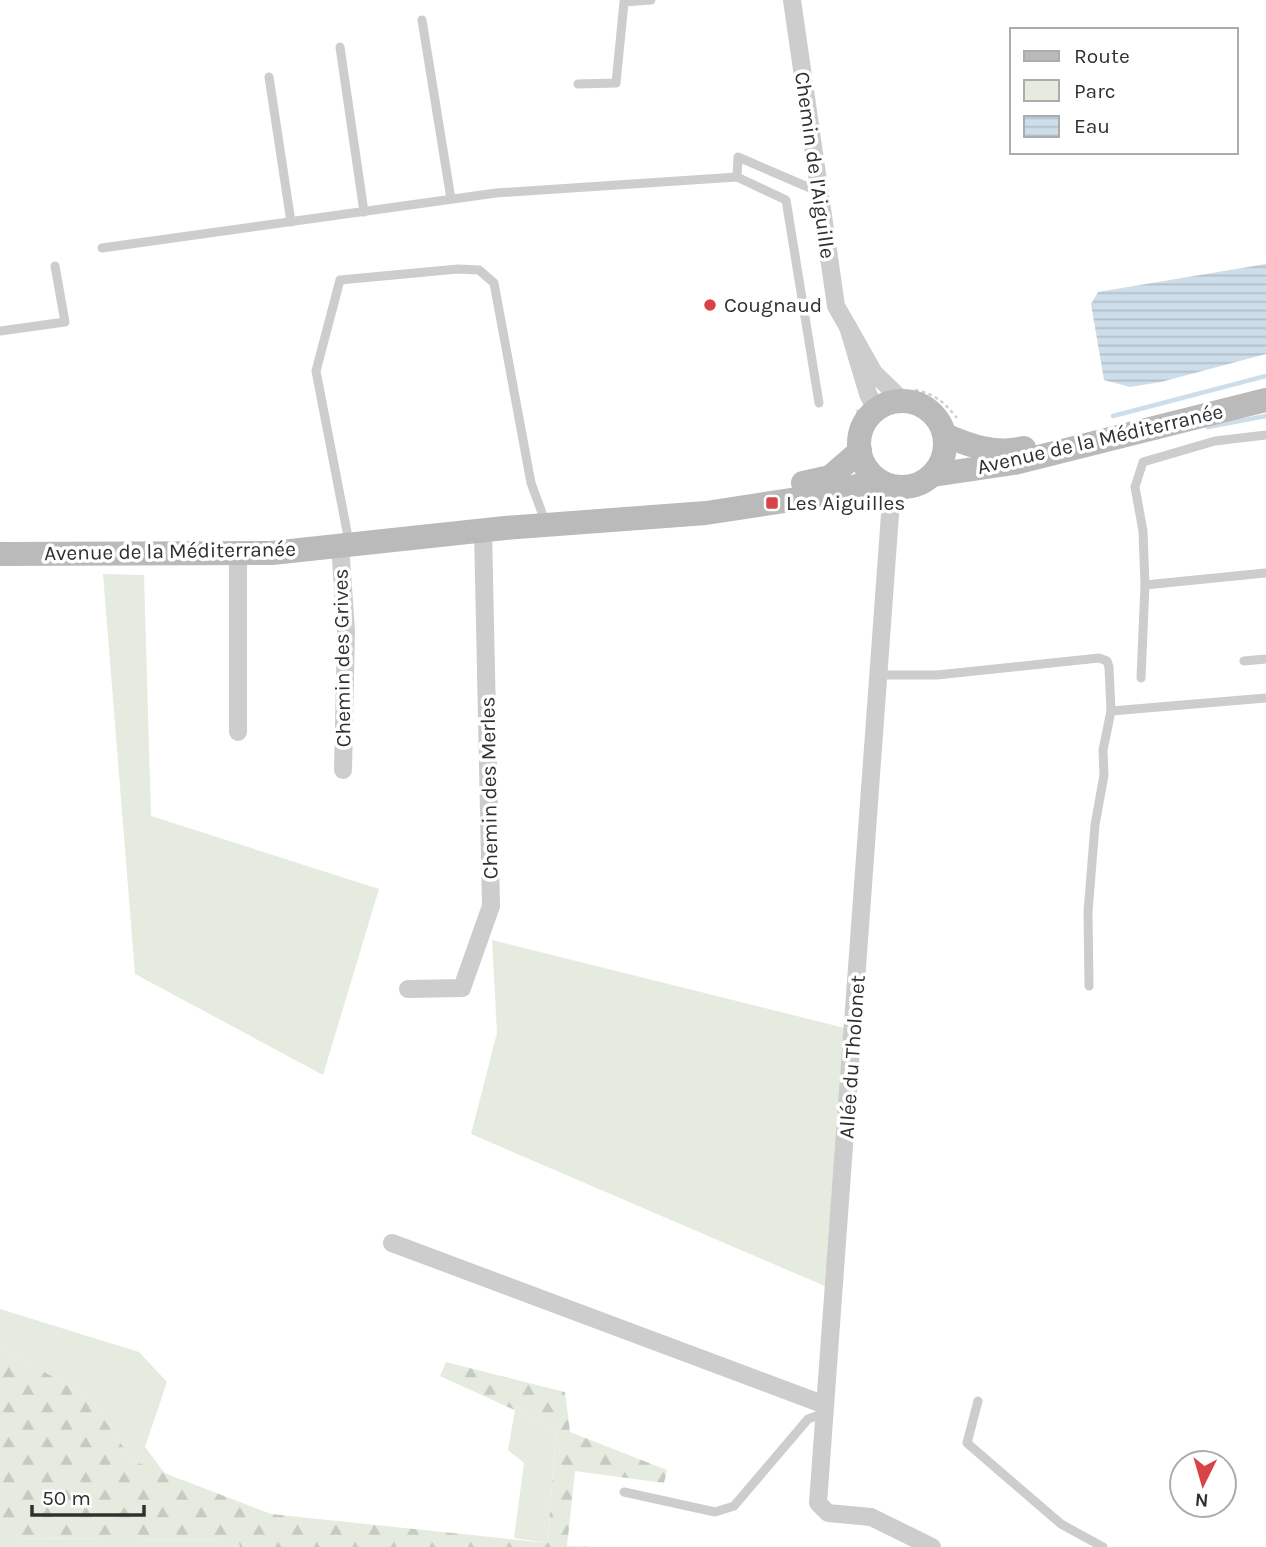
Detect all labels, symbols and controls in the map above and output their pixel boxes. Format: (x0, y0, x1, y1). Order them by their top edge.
legend (1010, 28, 1238, 154)
text: Route (1074, 44, 1130, 68)
street label: Chemin de l'Aiguille (790, 70, 840, 260)
text: Parc (1074, 79, 1116, 103)
text: Eau (1074, 114, 1110, 138)
place label: Cougnaud (724, 293, 822, 317)
marker: Cougnaud (702, 297, 718, 313)
street label: Avenue de la Méditerranée (975, 399, 1225, 479)
place label: Les Aiguilles (786, 491, 905, 515)
marker: Les Aiguilles (764, 495, 780, 511)
street label: Avenue de la Méditerranée (44, 537, 296, 565)
street label: Chemin des Grives (328, 568, 356, 748)
street label: Chemin des Merles (475, 696, 503, 880)
street label: Allée du Tholonet (834, 974, 870, 1140)
north arrow (1168, 1449, 1238, 1519)
scale bar (32, 1474, 144, 1518)
text: 50 m (42, 1486, 91, 1510)
text: N (1194, 1488, 1209, 1511)

